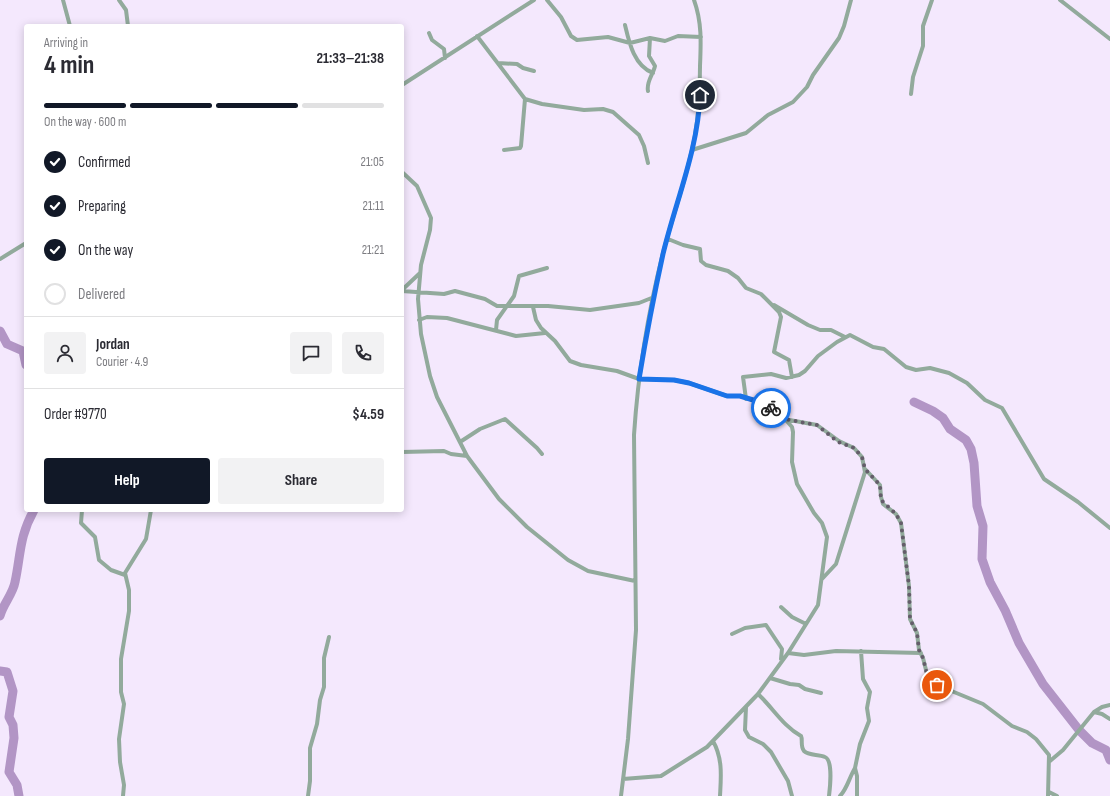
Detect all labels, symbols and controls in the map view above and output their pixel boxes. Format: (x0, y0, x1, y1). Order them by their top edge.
text: Arriving in (44, 35, 88, 51)
text: 21:33–21:38 (316, 49, 384, 68)
text: 4 min (44, 50, 94, 81)
pin (683, 78, 717, 112)
icon: home (689, 84, 711, 106)
text: On the way · 600 m (44, 114, 126, 130)
icon: check (44, 151, 66, 173)
text: Confirmed (78, 153, 131, 172)
text: 21:05 (361, 154, 384, 170)
icon: check (44, 195, 66, 217)
text: Preparing (78, 197, 126, 216)
text: 21:11 (362, 198, 384, 214)
icon: check (44, 239, 66, 261)
text: On the way (78, 241, 133, 260)
text: 21:21 (362, 242, 384, 258)
text: Delivered (78, 285, 125, 304)
button: person (44, 332, 86, 374)
button: chat (290, 332, 332, 374)
button: phone (342, 332, 384, 374)
text: Jordan (96, 335, 130, 354)
text: Courier · 4.9 (96, 354, 148, 370)
courier (751, 388, 791, 428)
icon: bike (760, 397, 782, 419)
text: Order #9770 (44, 405, 107, 424)
text: $4.59 (352, 405, 384, 424)
button: Help (44, 458, 210, 504)
button: Share (218, 458, 384, 504)
pin (920, 668, 954, 702)
icon: bag (926, 674, 948, 696)

